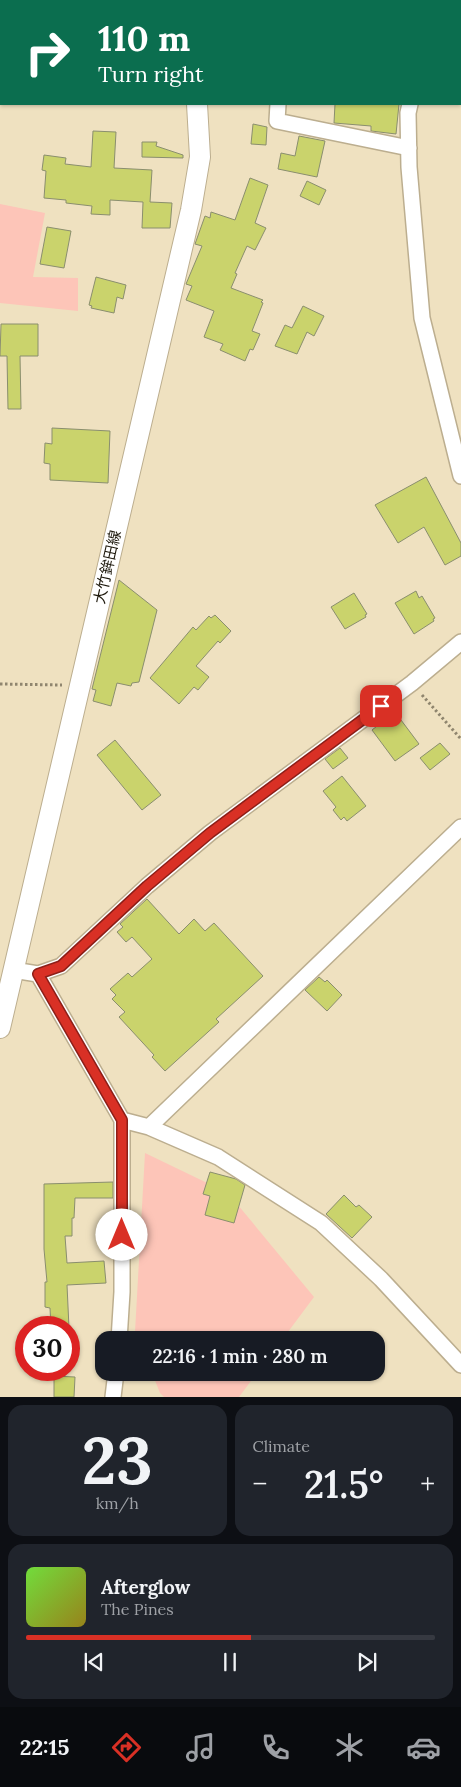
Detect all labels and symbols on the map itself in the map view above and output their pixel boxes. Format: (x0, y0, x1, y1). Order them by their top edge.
street label: 大竹鉾田線 (89, 528, 125, 606)
pin (360, 685, 402, 727)
position arrow (95, 1208, 147, 1260)
speed limit sign: 30 (15, 1316, 80, 1381)

